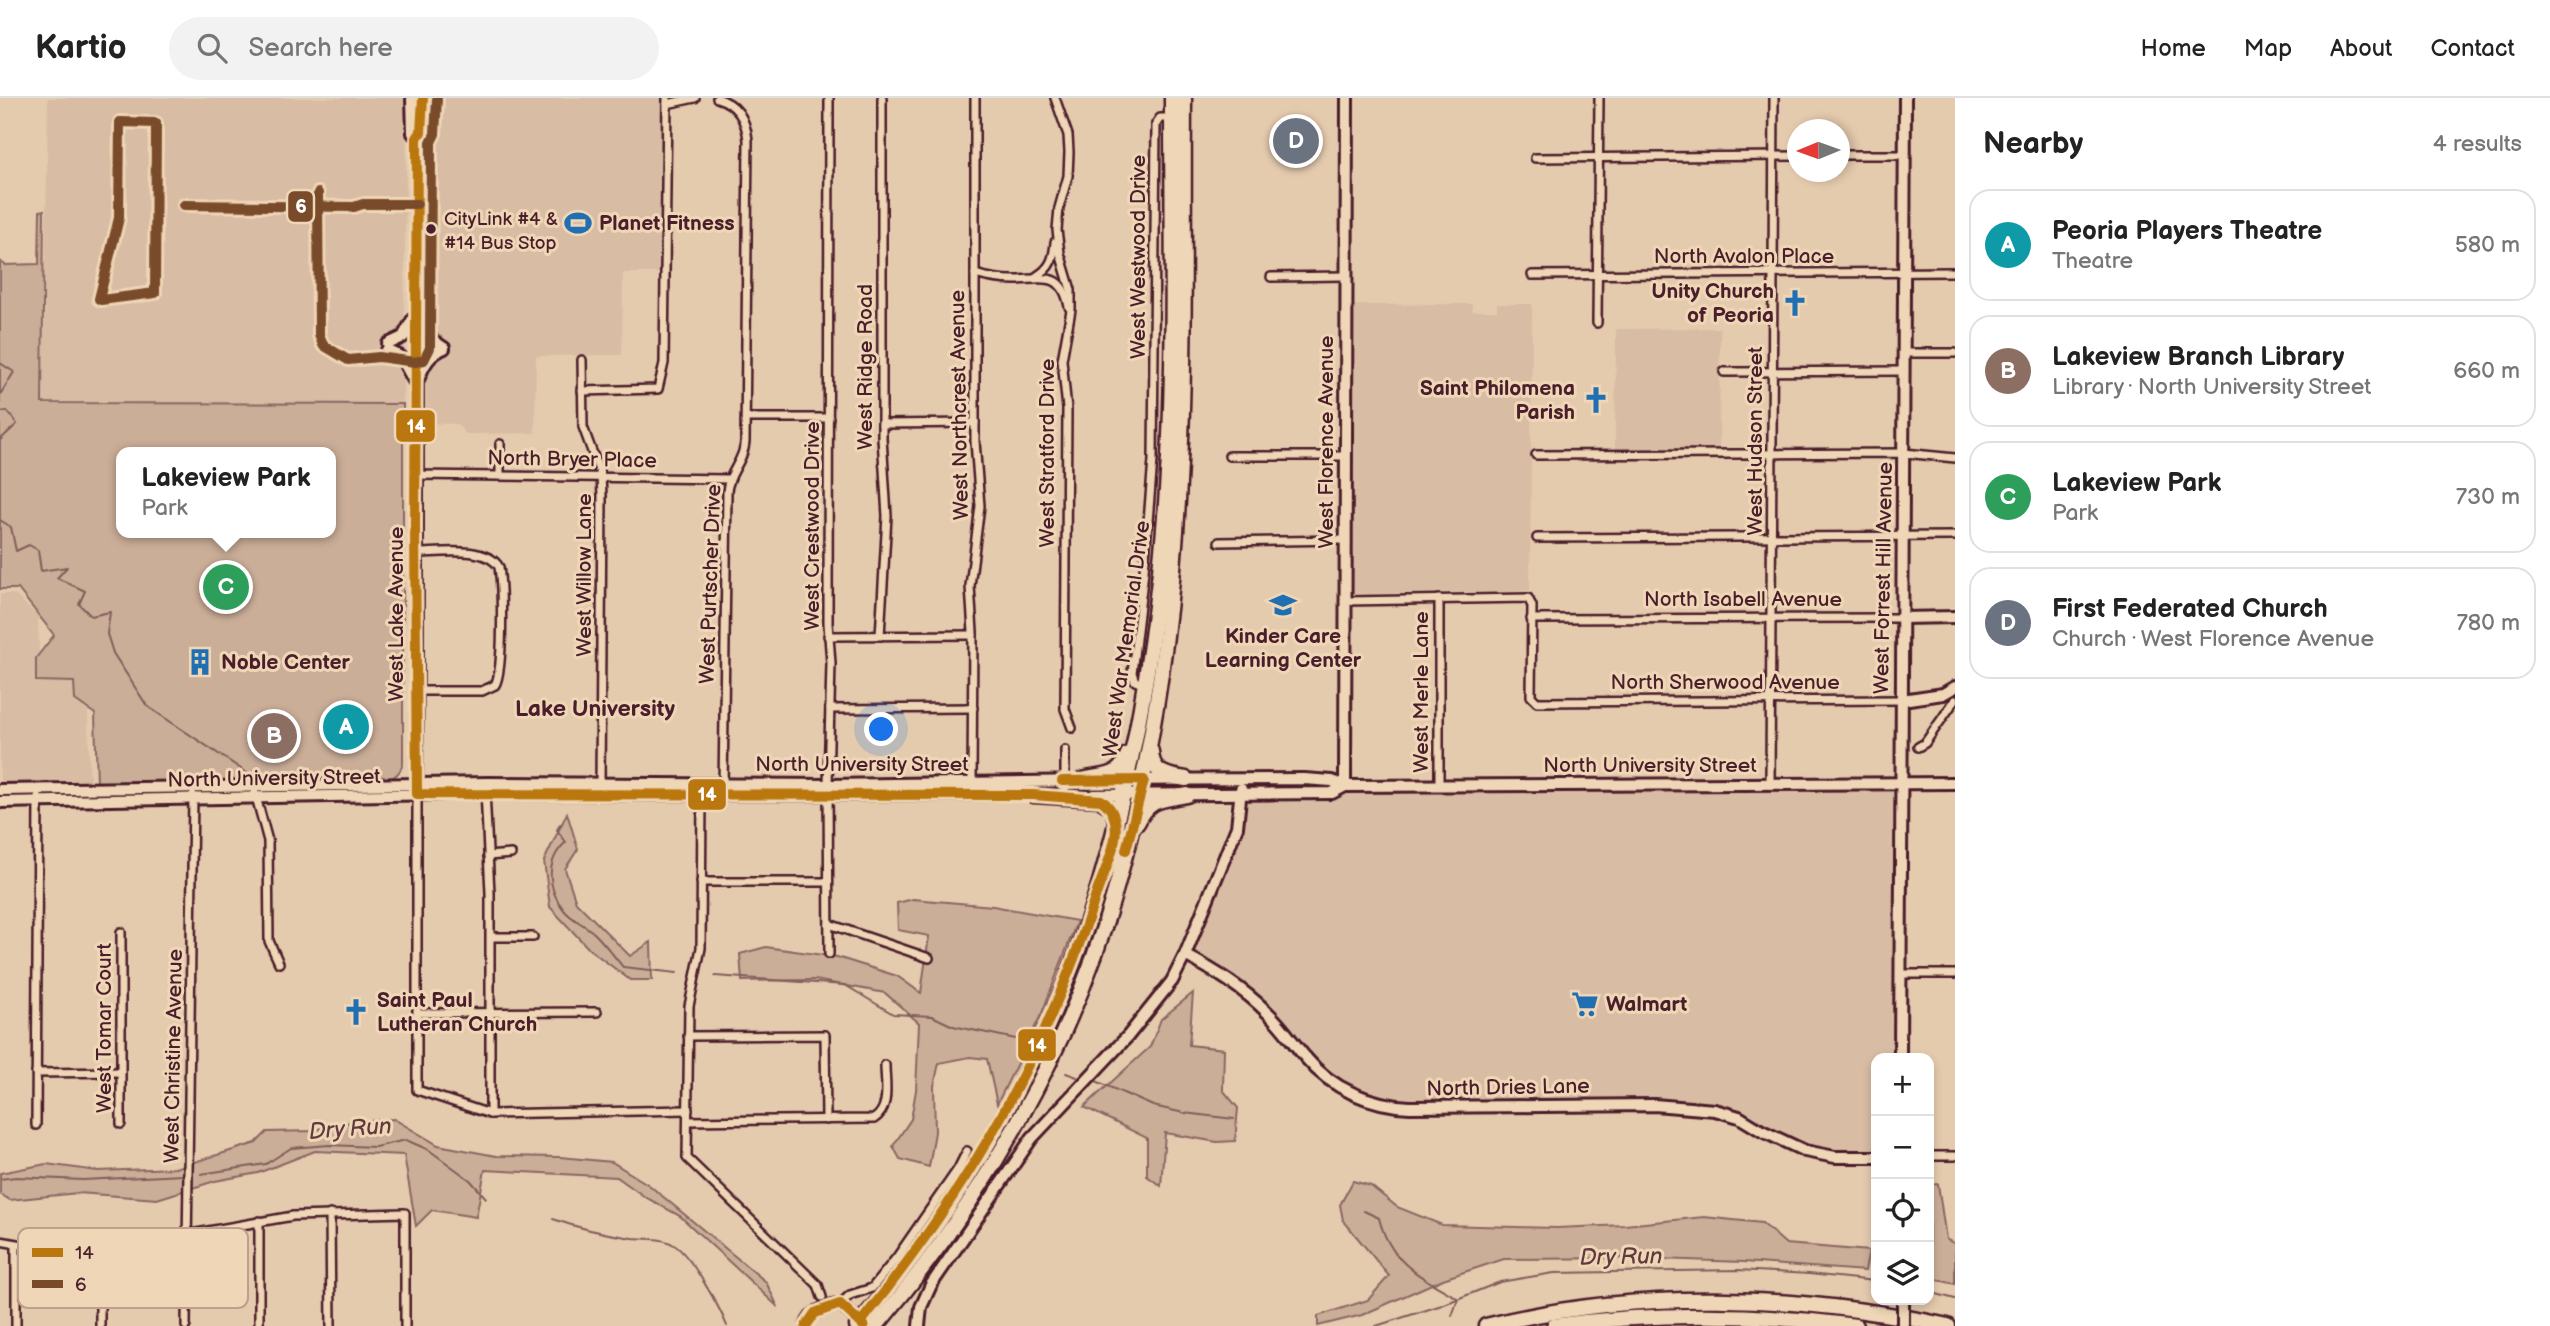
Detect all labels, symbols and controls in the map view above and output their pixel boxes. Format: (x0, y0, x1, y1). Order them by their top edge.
search box (169, 17, 659, 80)
text: Kartio (35, 28, 127, 68)
icon: search (193, 29, 231, 67)
text: Search here (249, 33, 393, 64)
text: Home (2141, 34, 2206, 63)
text: Map (2244, 34, 2292, 63)
text: About (2330, 34, 2392, 63)
text: Contact (2430, 34, 2515, 63)
pin: D (1273, 115, 1319, 167)
north arrow (1787, 119, 1850, 182)
text: Nearby (1983, 126, 2083, 162)
text: 4 results (2433, 130, 2522, 158)
street label: West Westwood Drive (1126, 155, 1151, 359)
line badge: 6 (287, 190, 314, 223)
text: 6 (295, 196, 307, 219)
place label: CityLink #4 & #14 Bus Stop (444, 208, 558, 255)
sports icon: Planet Fitness (563, 208, 593, 238)
place label: Planet Fitness (599, 211, 735, 236)
text: Peoria Players Theatre (2052, 216, 2322, 247)
marker: CityLink #4 & #14 Bus Stop (424, 222, 438, 236)
text: A (2001, 231, 2015, 259)
text: 580 m (2455, 231, 2520, 259)
street label: North Avalon Place (1654, 244, 1834, 269)
text: Theatre (2052, 247, 2133, 275)
place label: Unity Church of Peoria (1652, 279, 1774, 328)
street label: West Ridge Road (853, 284, 878, 450)
church icon: Unity Church of Peoria (1780, 288, 1810, 318)
street label: West Northcrest Avenue (945, 290, 974, 520)
street label: West Florence Avenue (1314, 335, 1339, 549)
text: Lakeview Branch Library (2052, 342, 2344, 373)
street label: West Hudson Street (1743, 346, 1768, 536)
text: B (2000, 357, 2016, 385)
text: 660 m (2453, 357, 2520, 385)
street label: West Stratford Drive (1035, 359, 1060, 548)
text: Library · North University Street (2052, 373, 2371, 401)
place label: Saint Philomena Parish (1420, 376, 1575, 425)
church icon: Saint Philomena Parish (1581, 385, 1611, 415)
line badge: 14 (395, 409, 436, 443)
text: 14 (406, 416, 426, 439)
street label: West Crestwood Drive (800, 421, 825, 631)
street label: North Bryer Place (487, 446, 657, 473)
popup (116, 447, 336, 538)
street label: West Forrest Hill Avenue (1869, 462, 1898, 694)
text: Lakeview Park (141, 463, 311, 494)
text: Lakeview Park (2052, 468, 2221, 499)
text: C (2000, 483, 2016, 511)
text: 730 m (2456, 483, 2520, 511)
street label: West Purtscher Drive (695, 484, 726, 684)
street label: West Willow Lane (572, 493, 597, 657)
text: Park (141, 494, 187, 522)
text: Park (2052, 499, 2098, 527)
street label: West War Memorial Drive (1097, 519, 1156, 759)
street label: West Lake Avenue (384, 527, 409, 701)
pin: C (203, 561, 249, 613)
street label: North Isabell Avenue (1644, 587, 1842, 612)
school or university icon: Kinder Care Learning Center (1268, 590, 1298, 620)
text: First Federated Church (2052, 594, 2328, 625)
text: D (2000, 609, 2016, 637)
text: 780 m (2457, 609, 2520, 637)
street label: West Merle Lane (1409, 611, 1434, 773)
place label: Kinder Care Learning Center (1205, 624, 1362, 673)
text: Church · West Florence Avenue (2052, 625, 2374, 653)
building icon: Noble Center (185, 647, 215, 677)
place label: Noble Center (221, 650, 351, 675)
street label: North Sherwood Avenue (1610, 670, 1840, 695)
district label: Lake University (515, 695, 675, 723)
pin: A (323, 701, 369, 753)
pin: B (251, 710, 297, 762)
your location (864, 712, 898, 746)
street label: North University Street (755, 752, 969, 777)
street label: North University Street (1543, 753, 1757, 778)
street label: North University Street (167, 764, 381, 793)
line badge: 14 (687, 778, 727, 811)
text: 14 (697, 784, 717, 807)
street label: West Tomar Court (92, 943, 117, 1113)
street label: West Christine Avenue (159, 949, 188, 1163)
place label: Saint Paul Lutheran Church (377, 988, 537, 1037)
supermarket icon: Walmart (1570, 989, 1600, 1019)
place label: Walmart (1606, 992, 1687, 1017)
church icon: Saint Paul Lutheran Church (341, 997, 371, 1027)
line badge: 14 (1017, 1028, 1057, 1062)
text: 14 (1027, 1035, 1047, 1058)
map controls (1871, 1053, 1934, 1305)
button: + (1871, 1053, 1934, 1116)
street label: North Dries Lane (1426, 1074, 1590, 1101)
water label: Dry Run (308, 1112, 392, 1146)
button: − (1871, 1116, 1934, 1179)
button: locate (1871, 1179, 1934, 1242)
legend (18, 1228, 248, 1308)
text: 14 (75, 1242, 94, 1265)
water label: Dry Run (1579, 1242, 1663, 1272)
button: layers (1871, 1242, 1934, 1305)
text: 6 (75, 1274, 87, 1297)

